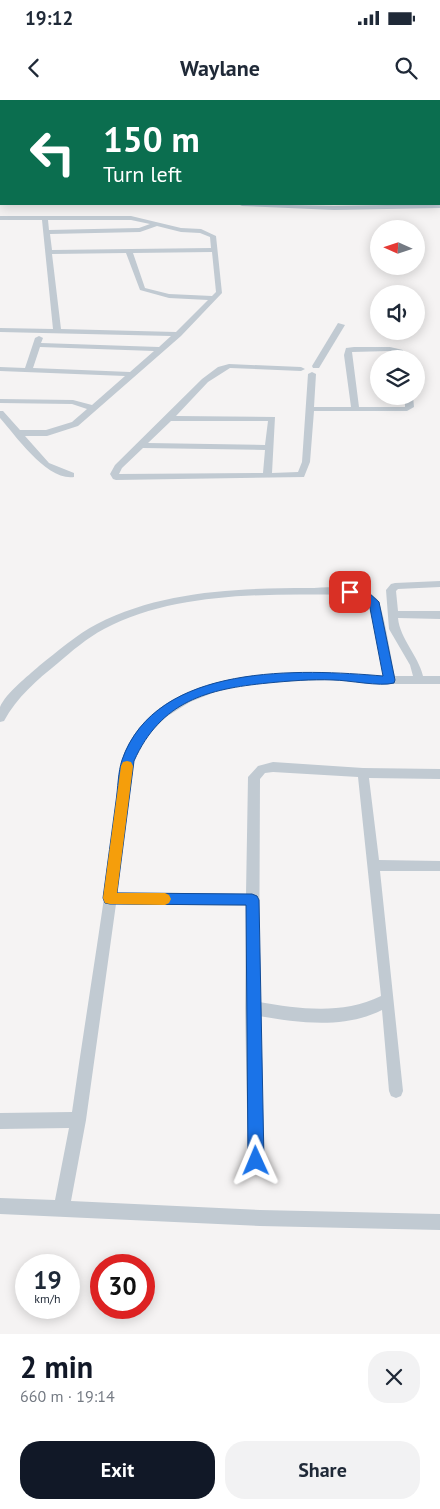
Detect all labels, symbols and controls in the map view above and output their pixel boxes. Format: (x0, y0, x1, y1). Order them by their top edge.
text: 19:12 (25, 6, 73, 30)
icon: back (20, 54, 48, 82)
text: Waylane (180, 54, 260, 82)
icon: search (392, 54, 420, 82)
text: 150 m (103, 116, 200, 162)
icon: left (20, 120, 85, 185)
text: Turn left (103, 160, 182, 188)
north arrow (370, 220, 425, 275)
map controls (370, 220, 425, 405)
button: sound (370, 285, 425, 340)
button: layers (370, 350, 425, 405)
pin (329, 571, 371, 613)
icon: arrive (336, 578, 364, 606)
position arrow (229, 1134, 281, 1186)
speed limit sign: 30 (90, 1254, 155, 1319)
text: 19 (33, 1264, 62, 1296)
text: km/h (34, 1291, 61, 1306)
text: 2 min (20, 1347, 93, 1386)
button: close (368, 1351, 420, 1403)
text: 660 m · 19:14 (20, 1386, 115, 1406)
button: Exit (20, 1441, 215, 1499)
button: Share (225, 1441, 420, 1499)

